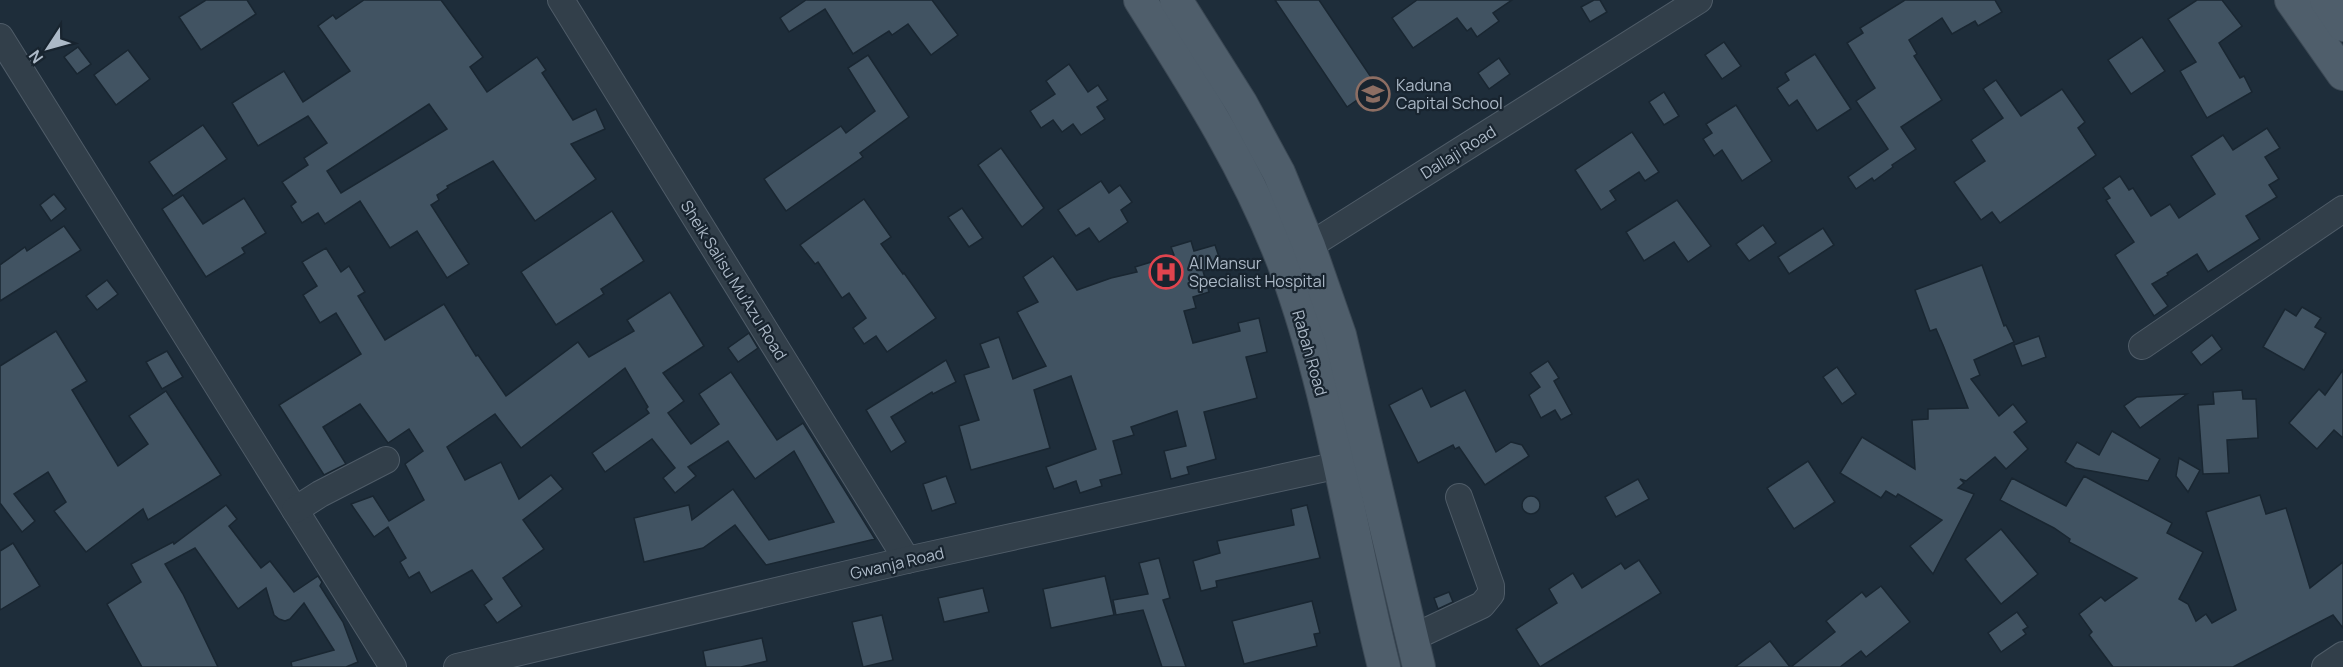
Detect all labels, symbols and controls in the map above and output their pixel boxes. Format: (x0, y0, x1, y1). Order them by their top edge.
north arrow (18, 18, 78, 78)
text: N (24, 46, 48, 68)
place label: Kaduna Capital School (1396, 74, 1503, 114)
school or university icon: Kaduna Capital School (1355, 76, 1391, 112)
street label: Dallaji Road (1416, 120, 1500, 184)
street label: Sheik Salisu Mu'Azu Road (676, 196, 792, 364)
place label: Al Mansur Specialist Hospital (1189, 252, 1325, 292)
hospital icon: Al Mansur Specialist Hospital (1148, 254, 1184, 290)
street label: Rabah Road (1287, 308, 1333, 398)
street label: Gwanja Road (848, 542, 946, 584)

